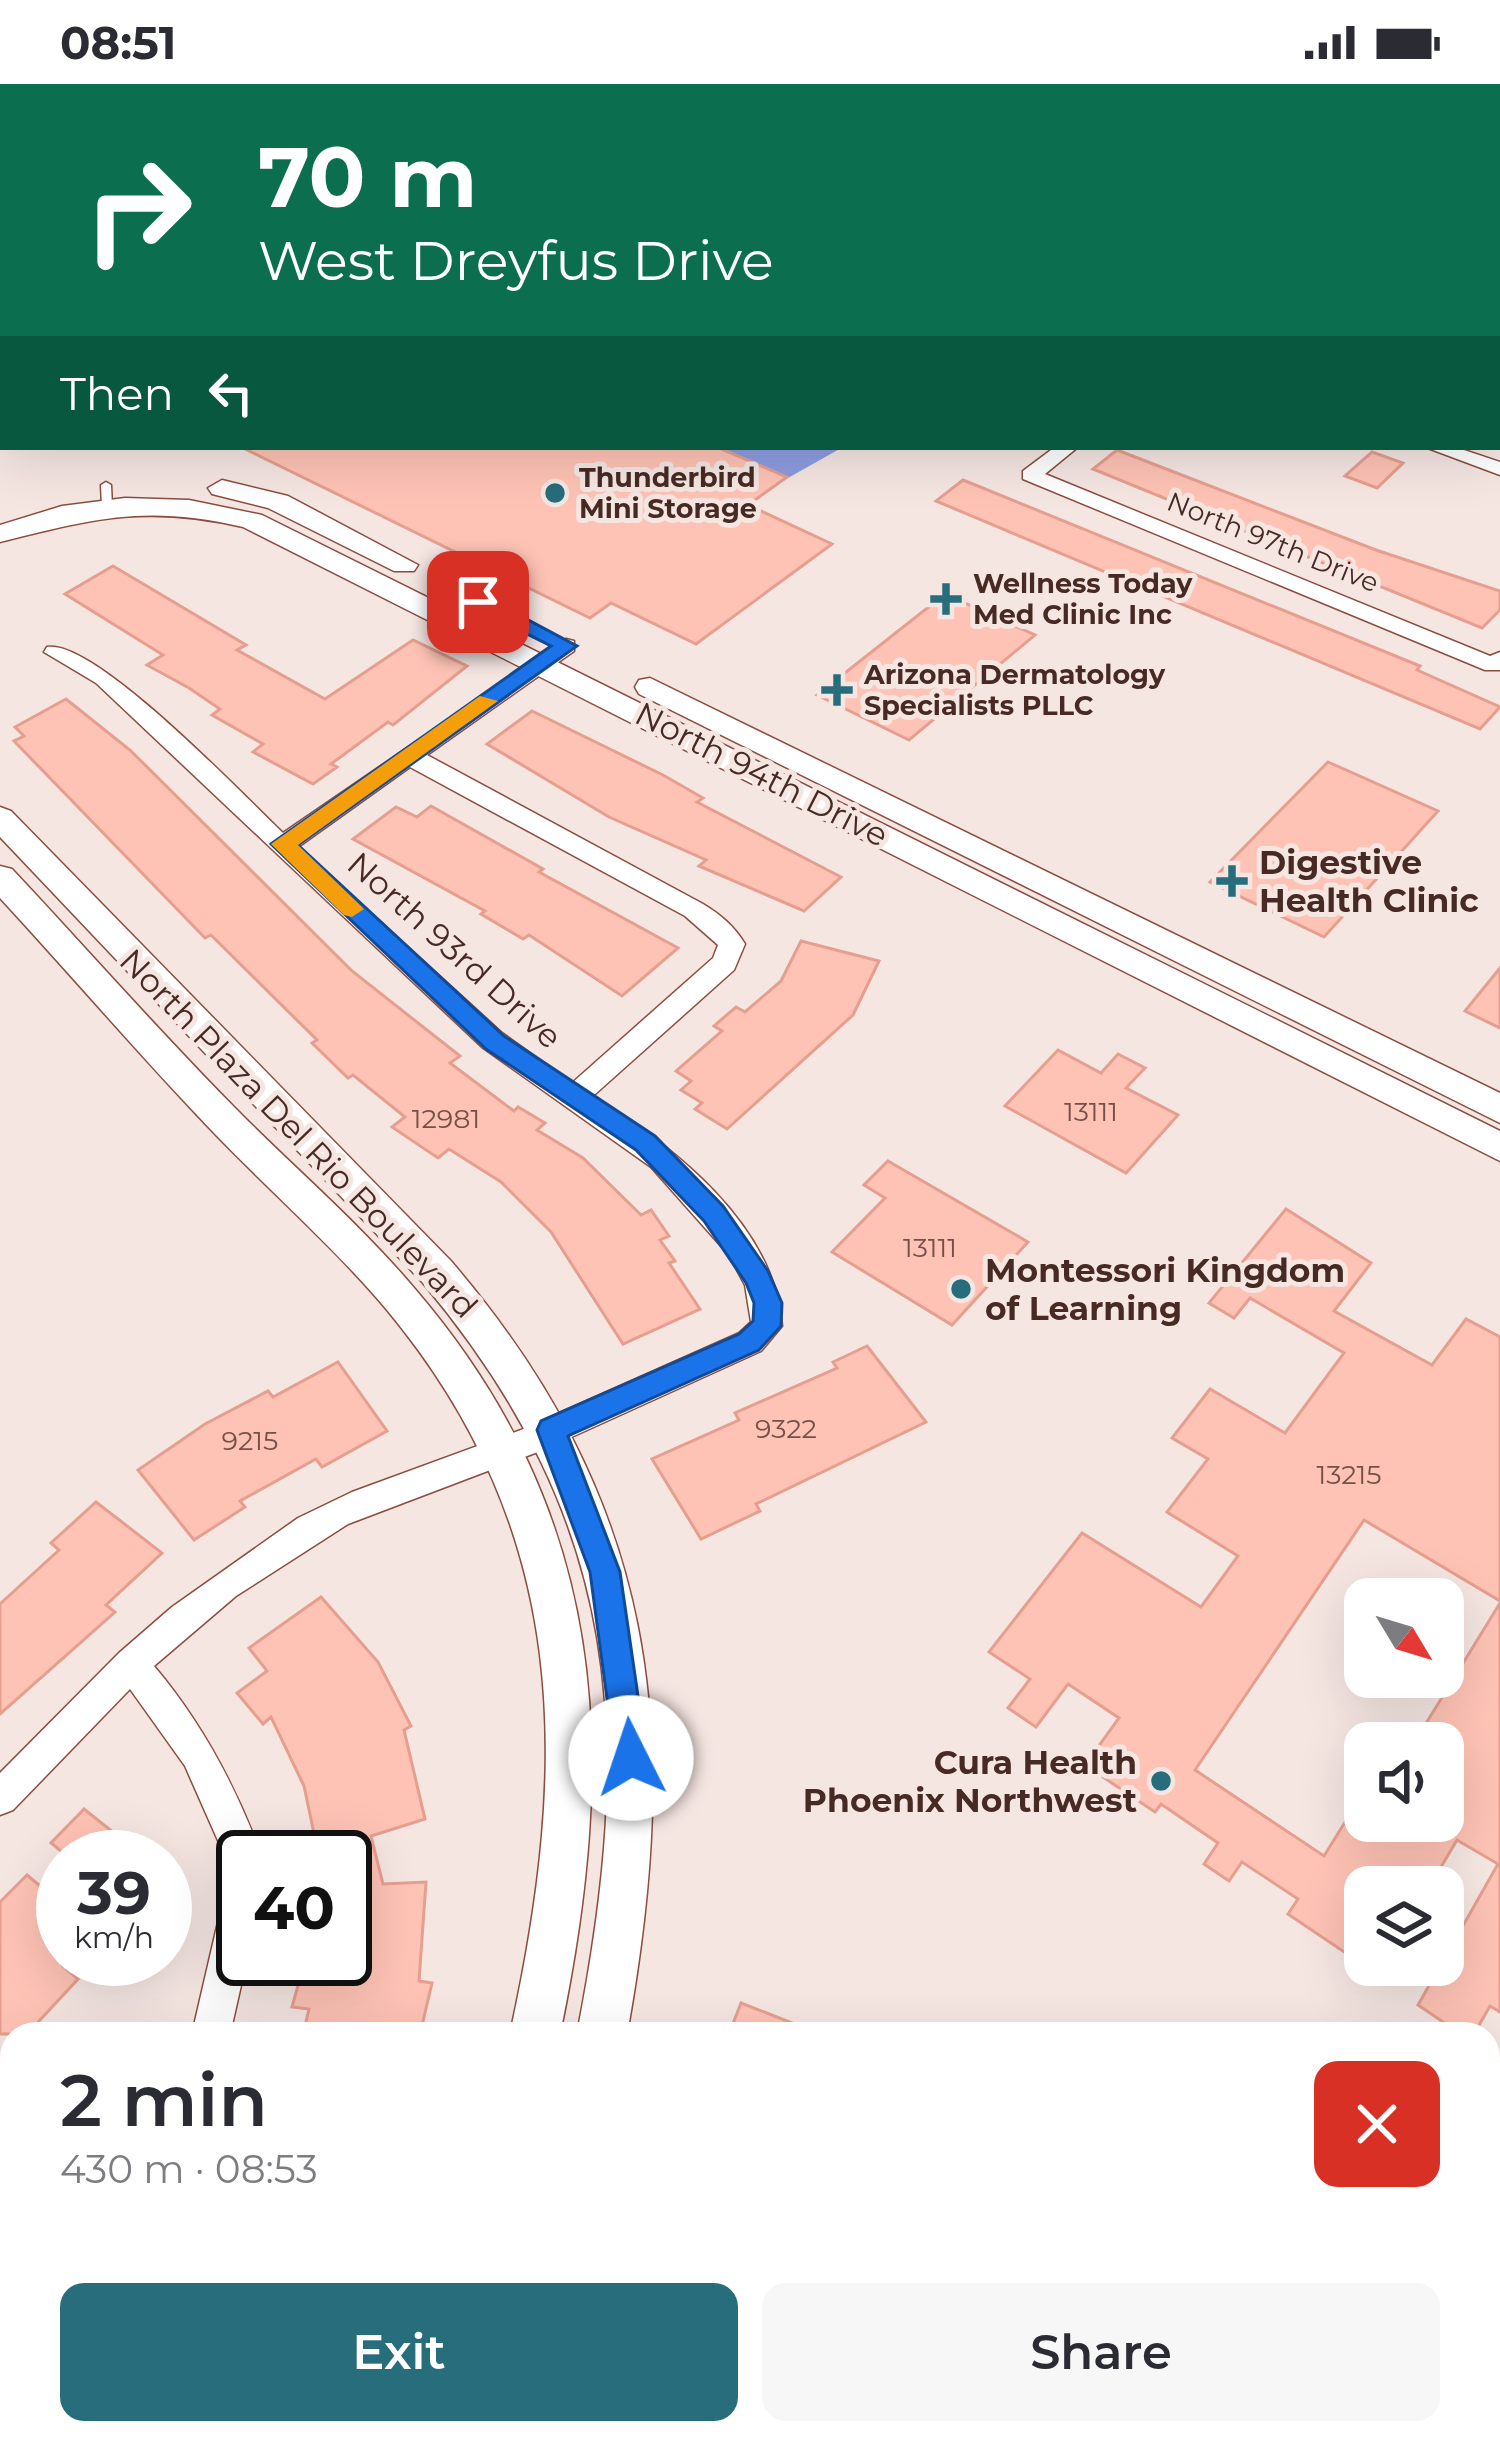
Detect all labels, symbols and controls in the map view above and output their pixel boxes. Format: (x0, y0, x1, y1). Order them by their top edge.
text: 08:51 (60, 15, 176, 70)
text: 70 m (258, 126, 477, 228)
icon: right (60, 132, 216, 288)
text: West Dreyfus Drive (258, 228, 774, 294)
icon: left (198, 360, 264, 426)
text: Then (60, 366, 174, 421)
place label: Thunderbird Mini Storage (579, 461, 757, 525)
marker: Thunderbird Mini Storage (542, 480, 568, 506)
street label: North 97th Drive (1162, 485, 1384, 599)
pin (427, 551, 529, 653)
place label: Wellness Today Med Clinic Inc (973, 567, 1193, 631)
icon: arrive (445, 569, 511, 635)
marker: Wellness Today Med Clinic Inc (930, 583, 962, 615)
place label: Arizona Dermatology Specialists PLLC (863, 658, 1166, 722)
marker: Arizona Dermatology Specialists PLLC (821, 674, 853, 706)
street label: North 94th Drive (629, 693, 895, 855)
place label: Digestive Health Clinic (1259, 842, 1479, 920)
street label: North 93rd Drive (340, 843, 570, 1057)
marker: Digestive Health Clinic (1216, 865, 1248, 897)
street label: North Plaza Del Rio Boulevard (112, 940, 486, 1326)
house number: 13111 (1064, 1095, 1118, 1128)
house number: 12981 (412, 1102, 480, 1135)
house number: 13111 (903, 1231, 957, 1264)
place label: Montessori Kingdom of Learning (985, 1250, 1345, 1328)
marker: Montessori Kingdom of Learning (948, 1276, 974, 1302)
house number: 9322 (755, 1412, 817, 1445)
house number: 9215 (222, 1424, 278, 1457)
house number: 13215 (1316, 1458, 1382, 1491)
north arrow (1344, 1578, 1464, 1698)
map controls (1344, 1578, 1464, 1986)
position arrow (568, 1695, 694, 1821)
button: sound (1344, 1722, 1464, 1842)
place label: Cura Health Phoenix Northwest (803, 1742, 1137, 1820)
marker: Cura Health Phoenix Northwest (1148, 1768, 1174, 1794)
speed limit sign: 40 (216, 1830, 372, 1986)
text: 39 (77, 1856, 151, 1929)
button: layers (1344, 1866, 1464, 1986)
text: km/h (74, 1919, 154, 1956)
text: 2 min (60, 2056, 268, 2144)
button: close (1314, 2061, 1440, 2187)
text: 430 m · 08:53 (60, 2145, 318, 2193)
button: Exit (60, 2283, 738, 2421)
button: Share (762, 2283, 1440, 2421)

